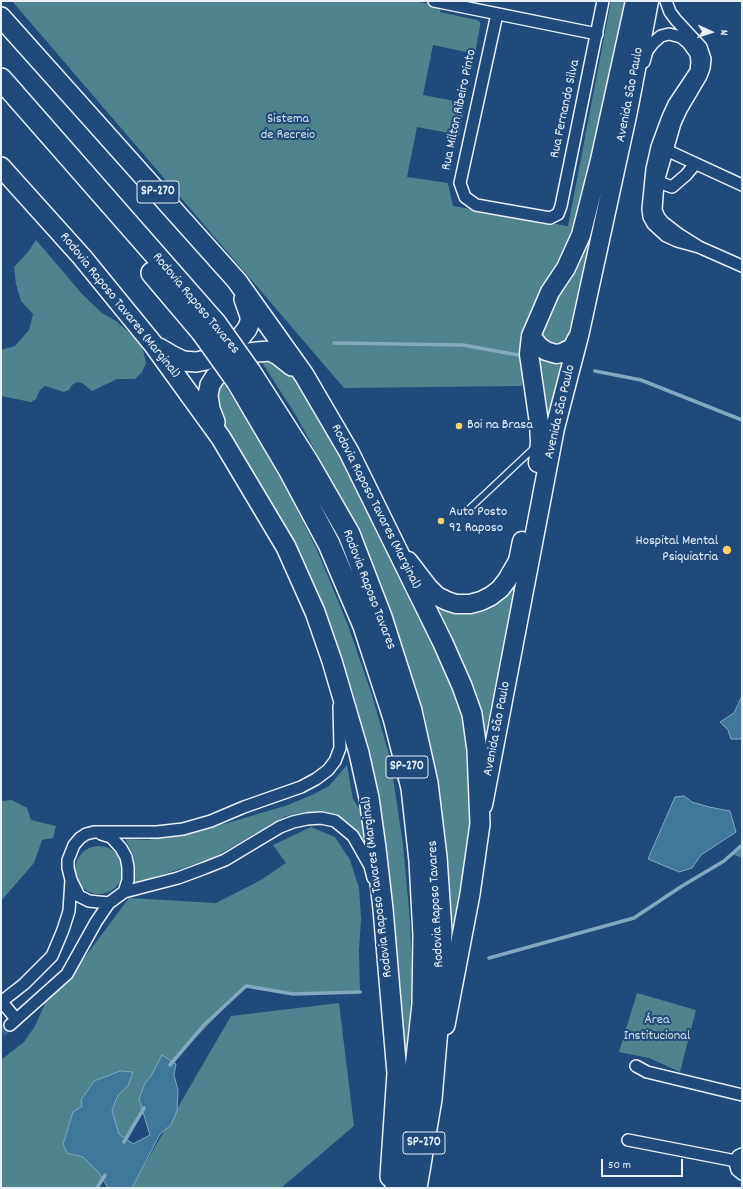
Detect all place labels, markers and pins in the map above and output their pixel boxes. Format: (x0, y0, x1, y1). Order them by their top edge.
place label: Boi na Brasa (467, 418, 533, 434)
marker: Boi na Brasa (454, 421, 464, 431)
place label: Auto Posto 92 Raposo (449, 505, 507, 538)
marker: Auto Posto 92 Raposo (436, 516, 446, 526)
place label: Hospital Mental Psiquiatria (636, 534, 718, 566)
marker: Hospital Mental Psiquiatria (721, 544, 733, 556)

